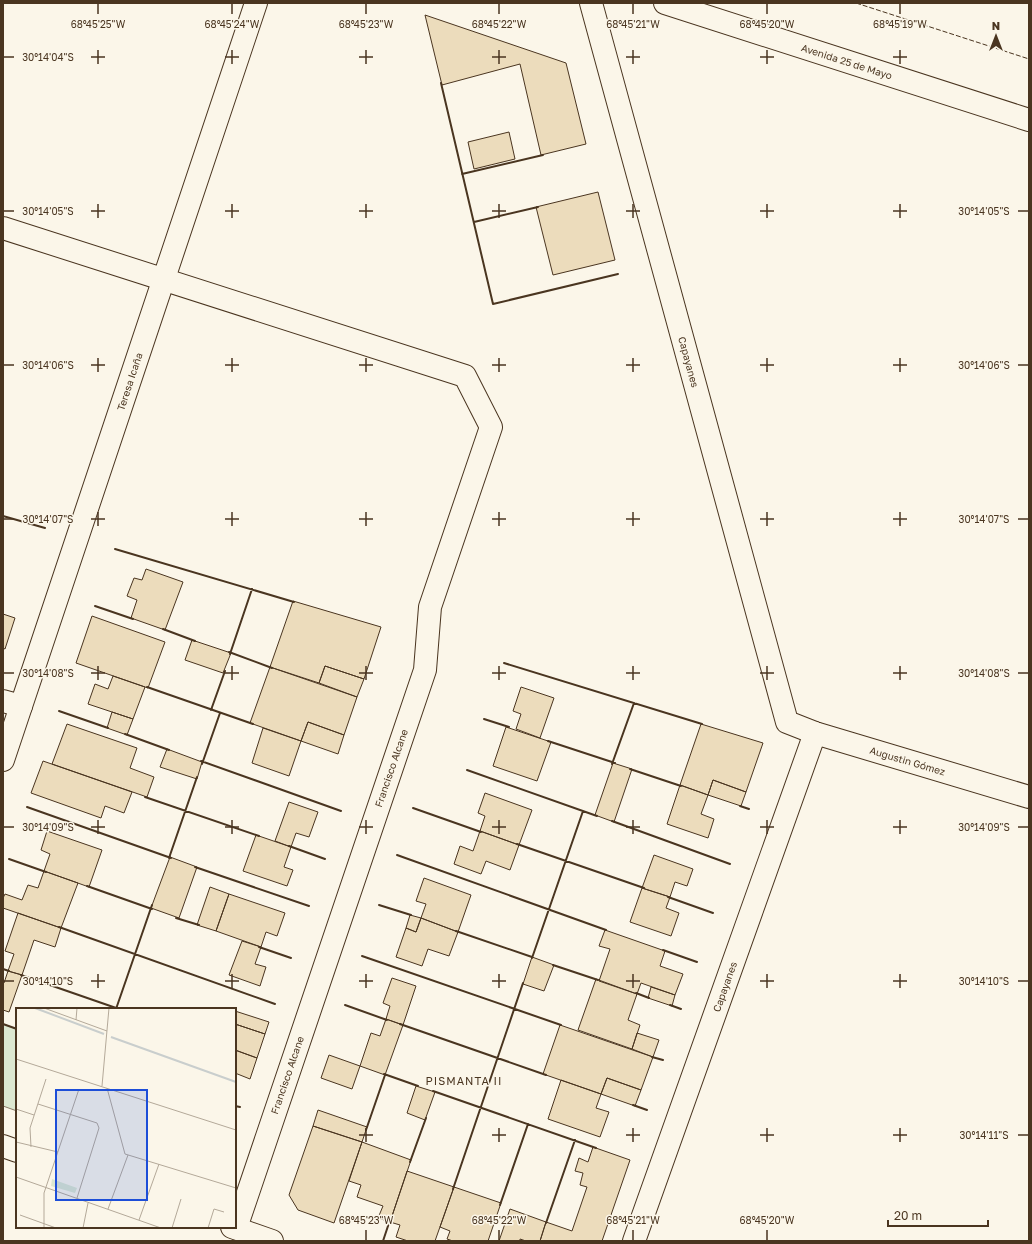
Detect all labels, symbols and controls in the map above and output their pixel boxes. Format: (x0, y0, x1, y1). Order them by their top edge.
north arrow (976, 16, 1016, 56)
text: 68°45'25"W (71, 18, 126, 30)
text: 68°45'24"W (205, 18, 260, 30)
text: 68°45'23"W (339, 18, 394, 30)
text: 68°45'22"W (472, 18, 527, 30)
text: 68°45'21"W (606, 18, 660, 30)
text: 68°45'20"W (740, 18, 795, 30)
text: 68°45'19"W (873, 18, 927, 30)
text: N (992, 19, 1000, 32)
street label: Avenida 25 de Mayo (800, 41, 894, 82)
text: 30°14'04"S (22, 51, 74, 63)
text: 30°14'05"S (22, 205, 74, 217)
text: 30°14'05"S (958, 205, 1010, 217)
street label: Capayanes (676, 335, 702, 389)
street label: Teresa Icaña (114, 351, 145, 412)
text: 30°14'06"S (22, 359, 74, 371)
text: 30°14'06"S (958, 359, 1010, 371)
text: 30°14'07"S (23, 513, 73, 525)
text: 30°14'07"S (959, 513, 1009, 525)
text: 30°14'08"S (22, 667, 74, 679)
text: 30°14'08"S (958, 667, 1010, 679)
street label: Francisco Alcane (372, 727, 410, 809)
street label: Augustin Gómez (868, 744, 947, 778)
text: 30°14'09"S (22, 821, 74, 833)
text: 30°14'09"S (958, 821, 1010, 833)
street label: Capayanes (710, 960, 739, 1013)
text: 30°14'10"S (23, 975, 73, 987)
text: 30°14'10"S (959, 975, 1009, 987)
inset map (16, 1008, 236, 1228)
street label: Francisco Alcane (268, 1034, 306, 1116)
district label: PISMANTA II (426, 1074, 502, 1087)
text: 30°14'11"S (959, 1129, 1009, 1141)
scale bar (888, 1202, 988, 1228)
text: 20 m (894, 1208, 922, 1223)
text: 68°45'23"W (339, 1214, 394, 1226)
text: 68°45'22"W (472, 1214, 527, 1226)
text: 68°45'21"W (606, 1214, 660, 1226)
text: 68°45'20"W (740, 1214, 795, 1226)

